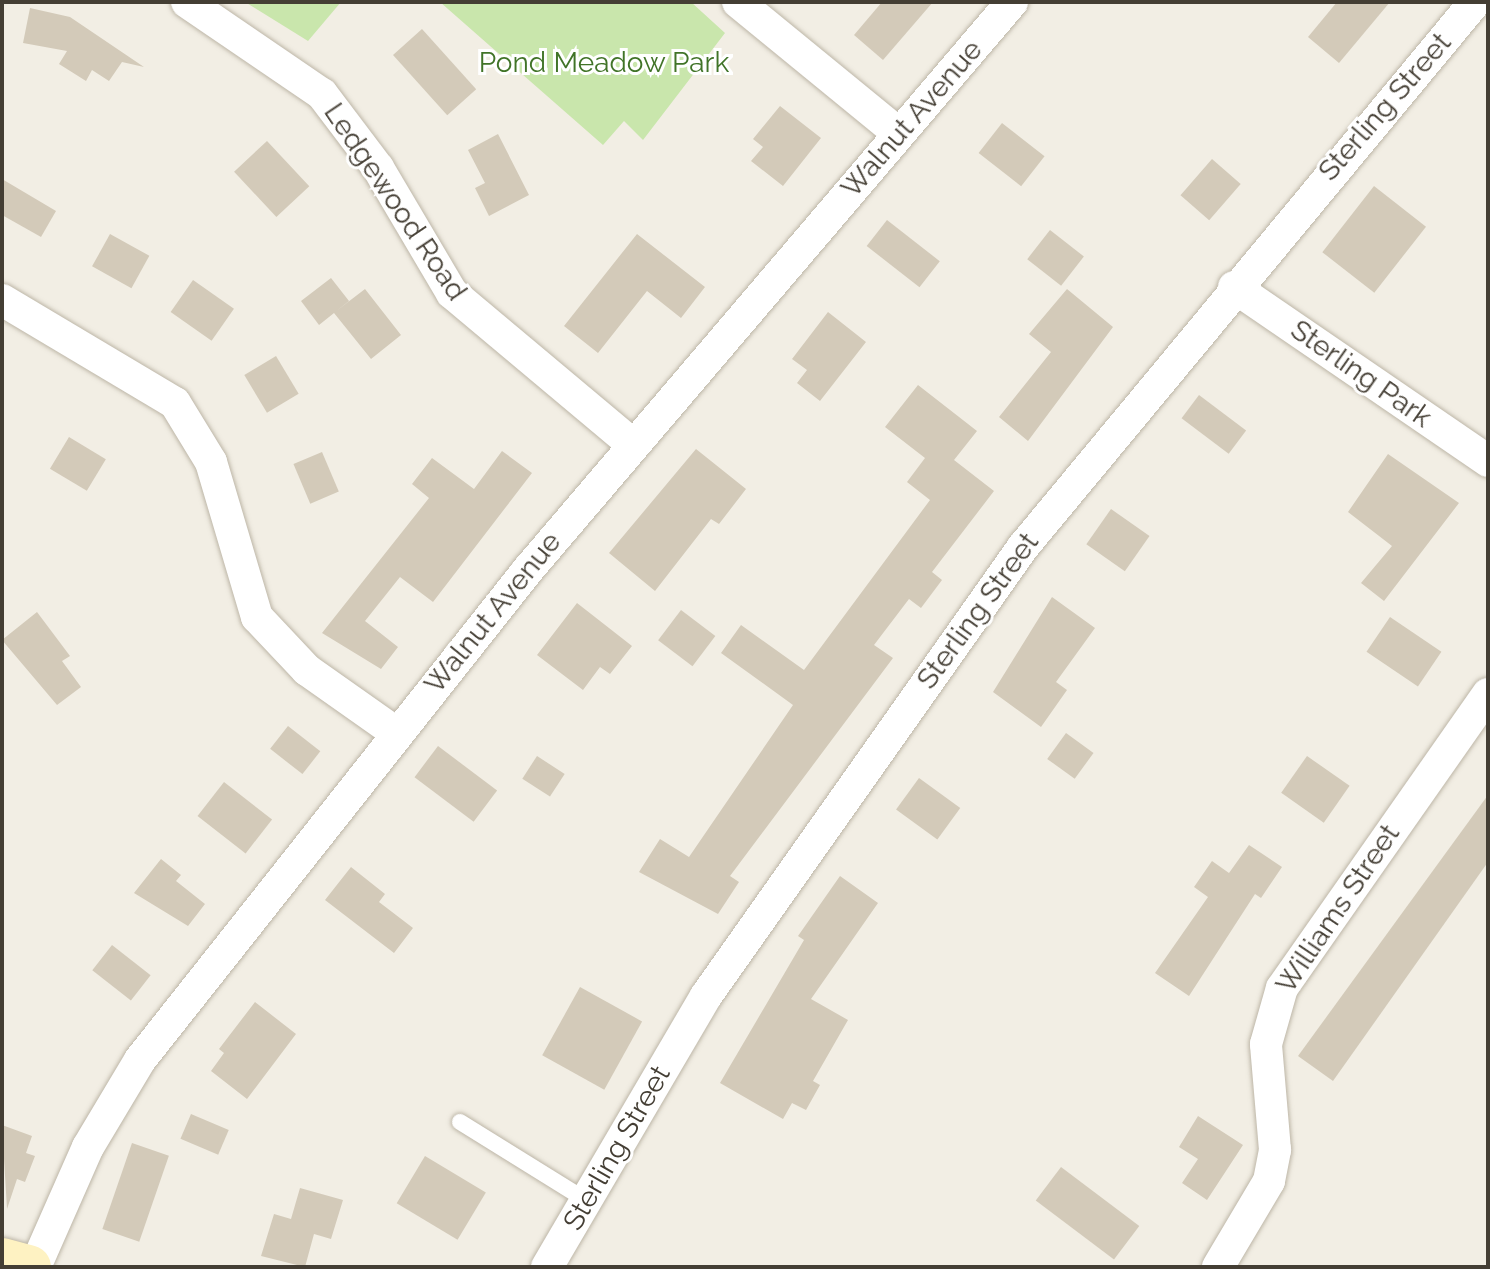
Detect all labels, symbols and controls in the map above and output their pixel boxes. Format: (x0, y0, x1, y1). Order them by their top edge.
street label: Sterling Street (1312, 26, 1458, 188)
street label: Walnut Avenue (834, 33, 990, 205)
park label: Pond Meadow Park (478, 46, 730, 80)
street label: Ledgewood Road (317, 97, 473, 307)
street label: Sterling Park (1284, 313, 1438, 435)
street label: Walnut Avenue (418, 525, 568, 701)
street label: Sterling Street (910, 527, 1046, 695)
street label: Williams Street (1269, 818, 1407, 1000)
street label: Sterling Street (556, 1060, 678, 1236)

